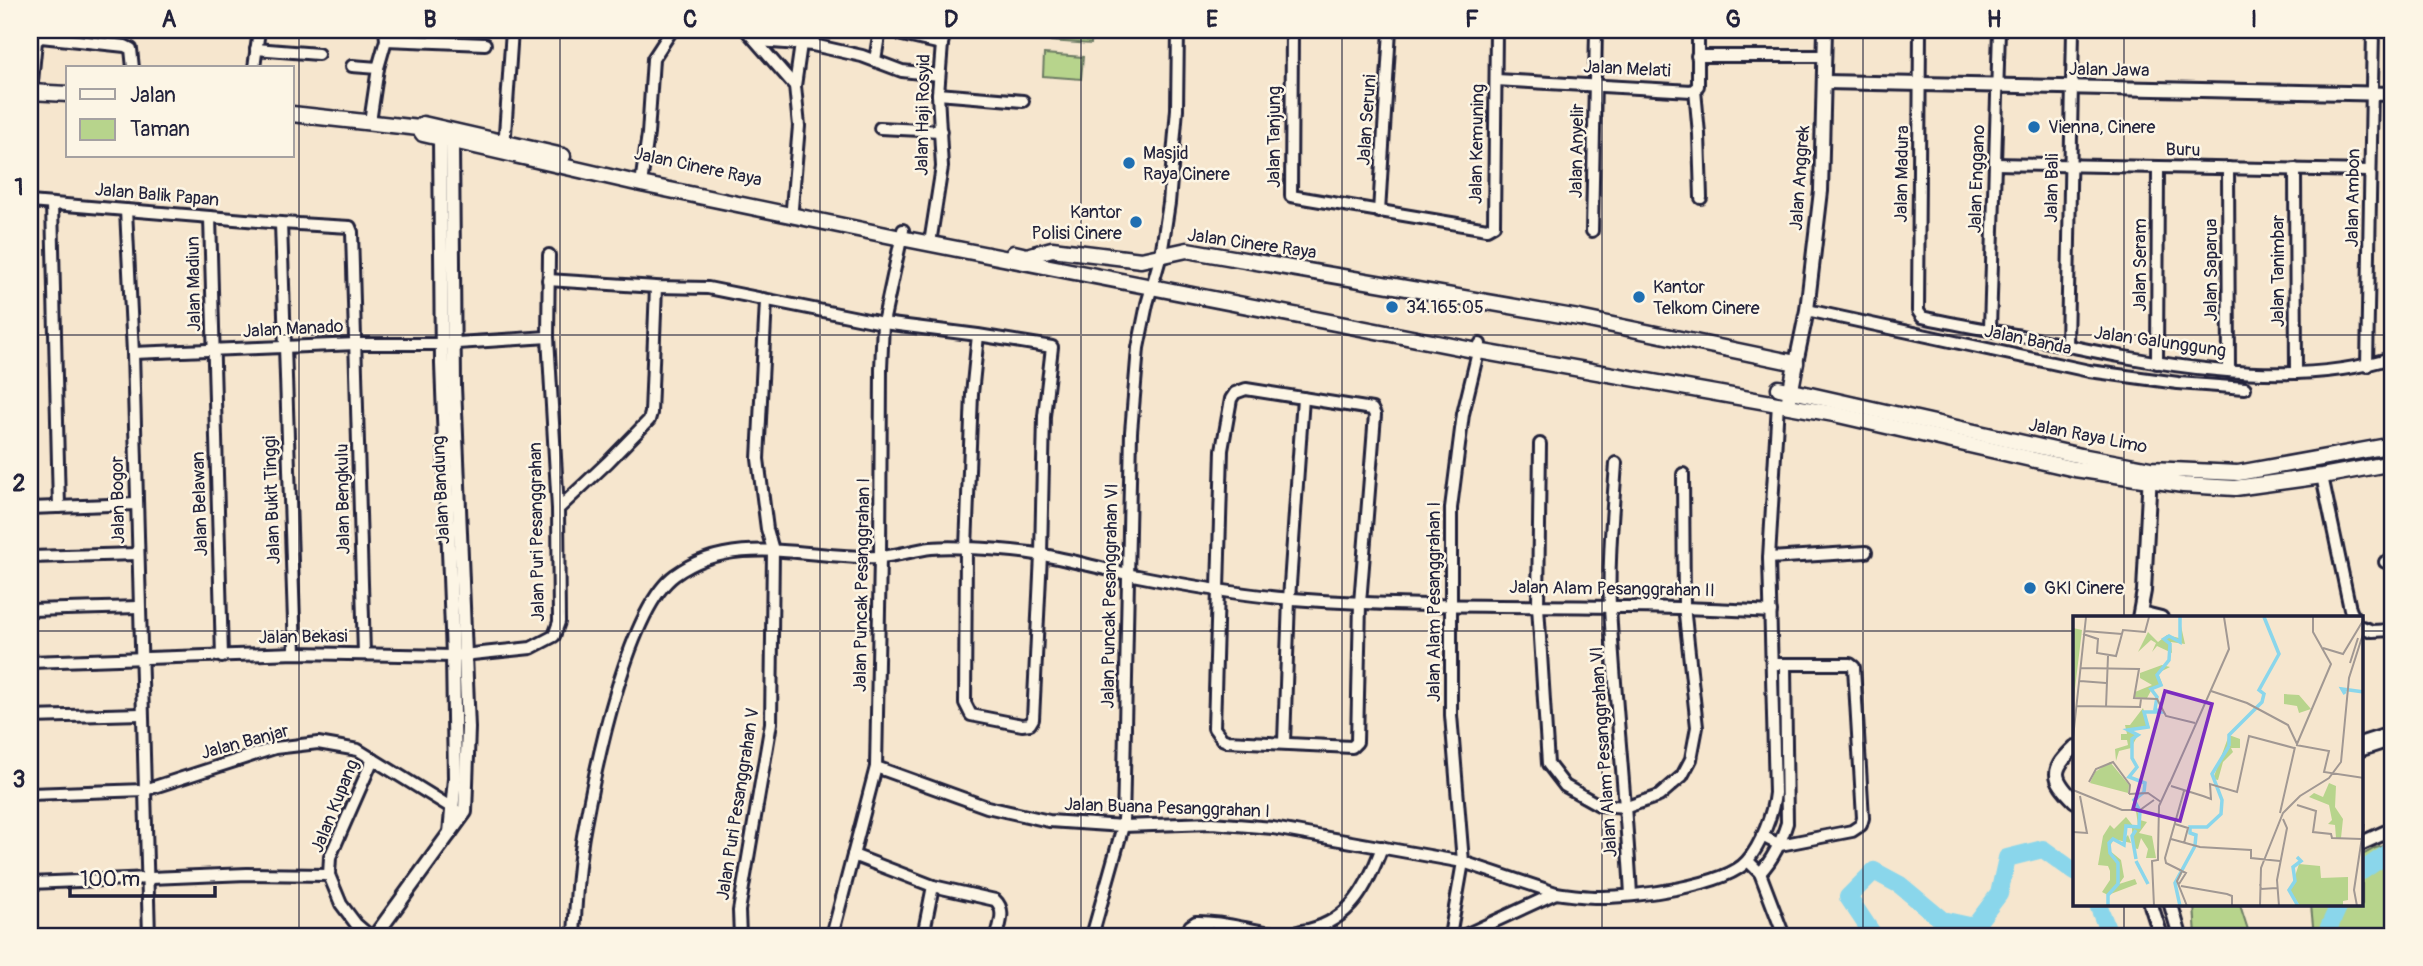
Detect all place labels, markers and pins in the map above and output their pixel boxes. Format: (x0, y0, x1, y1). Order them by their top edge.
place label: Vienna, Cinere (2048, 116, 2156, 139)
marker: Vienna, Cinere (2026, 119, 2042, 135)
place label: Masjid Raya Cinere (1143, 142, 1230, 186)
marker: Masjid Raya Cinere (1121, 155, 1137, 171)
place label: Kantor Polisi Cinere (1032, 201, 1123, 245)
marker: Kantor Polisi Cinere (1128, 214, 1144, 230)
place label: Kantor Telkom Cinere (1653, 276, 1760, 320)
marker: Kantor Telkom Cinere (1631, 289, 1647, 305)
place label: 34.165.05 (1406, 296, 1484, 319)
marker: 34.165.05 (1384, 299, 1400, 315)
place label: GKI Cinere (2044, 577, 2124, 600)
marker: GKI Cinere (2022, 580, 2038, 596)

